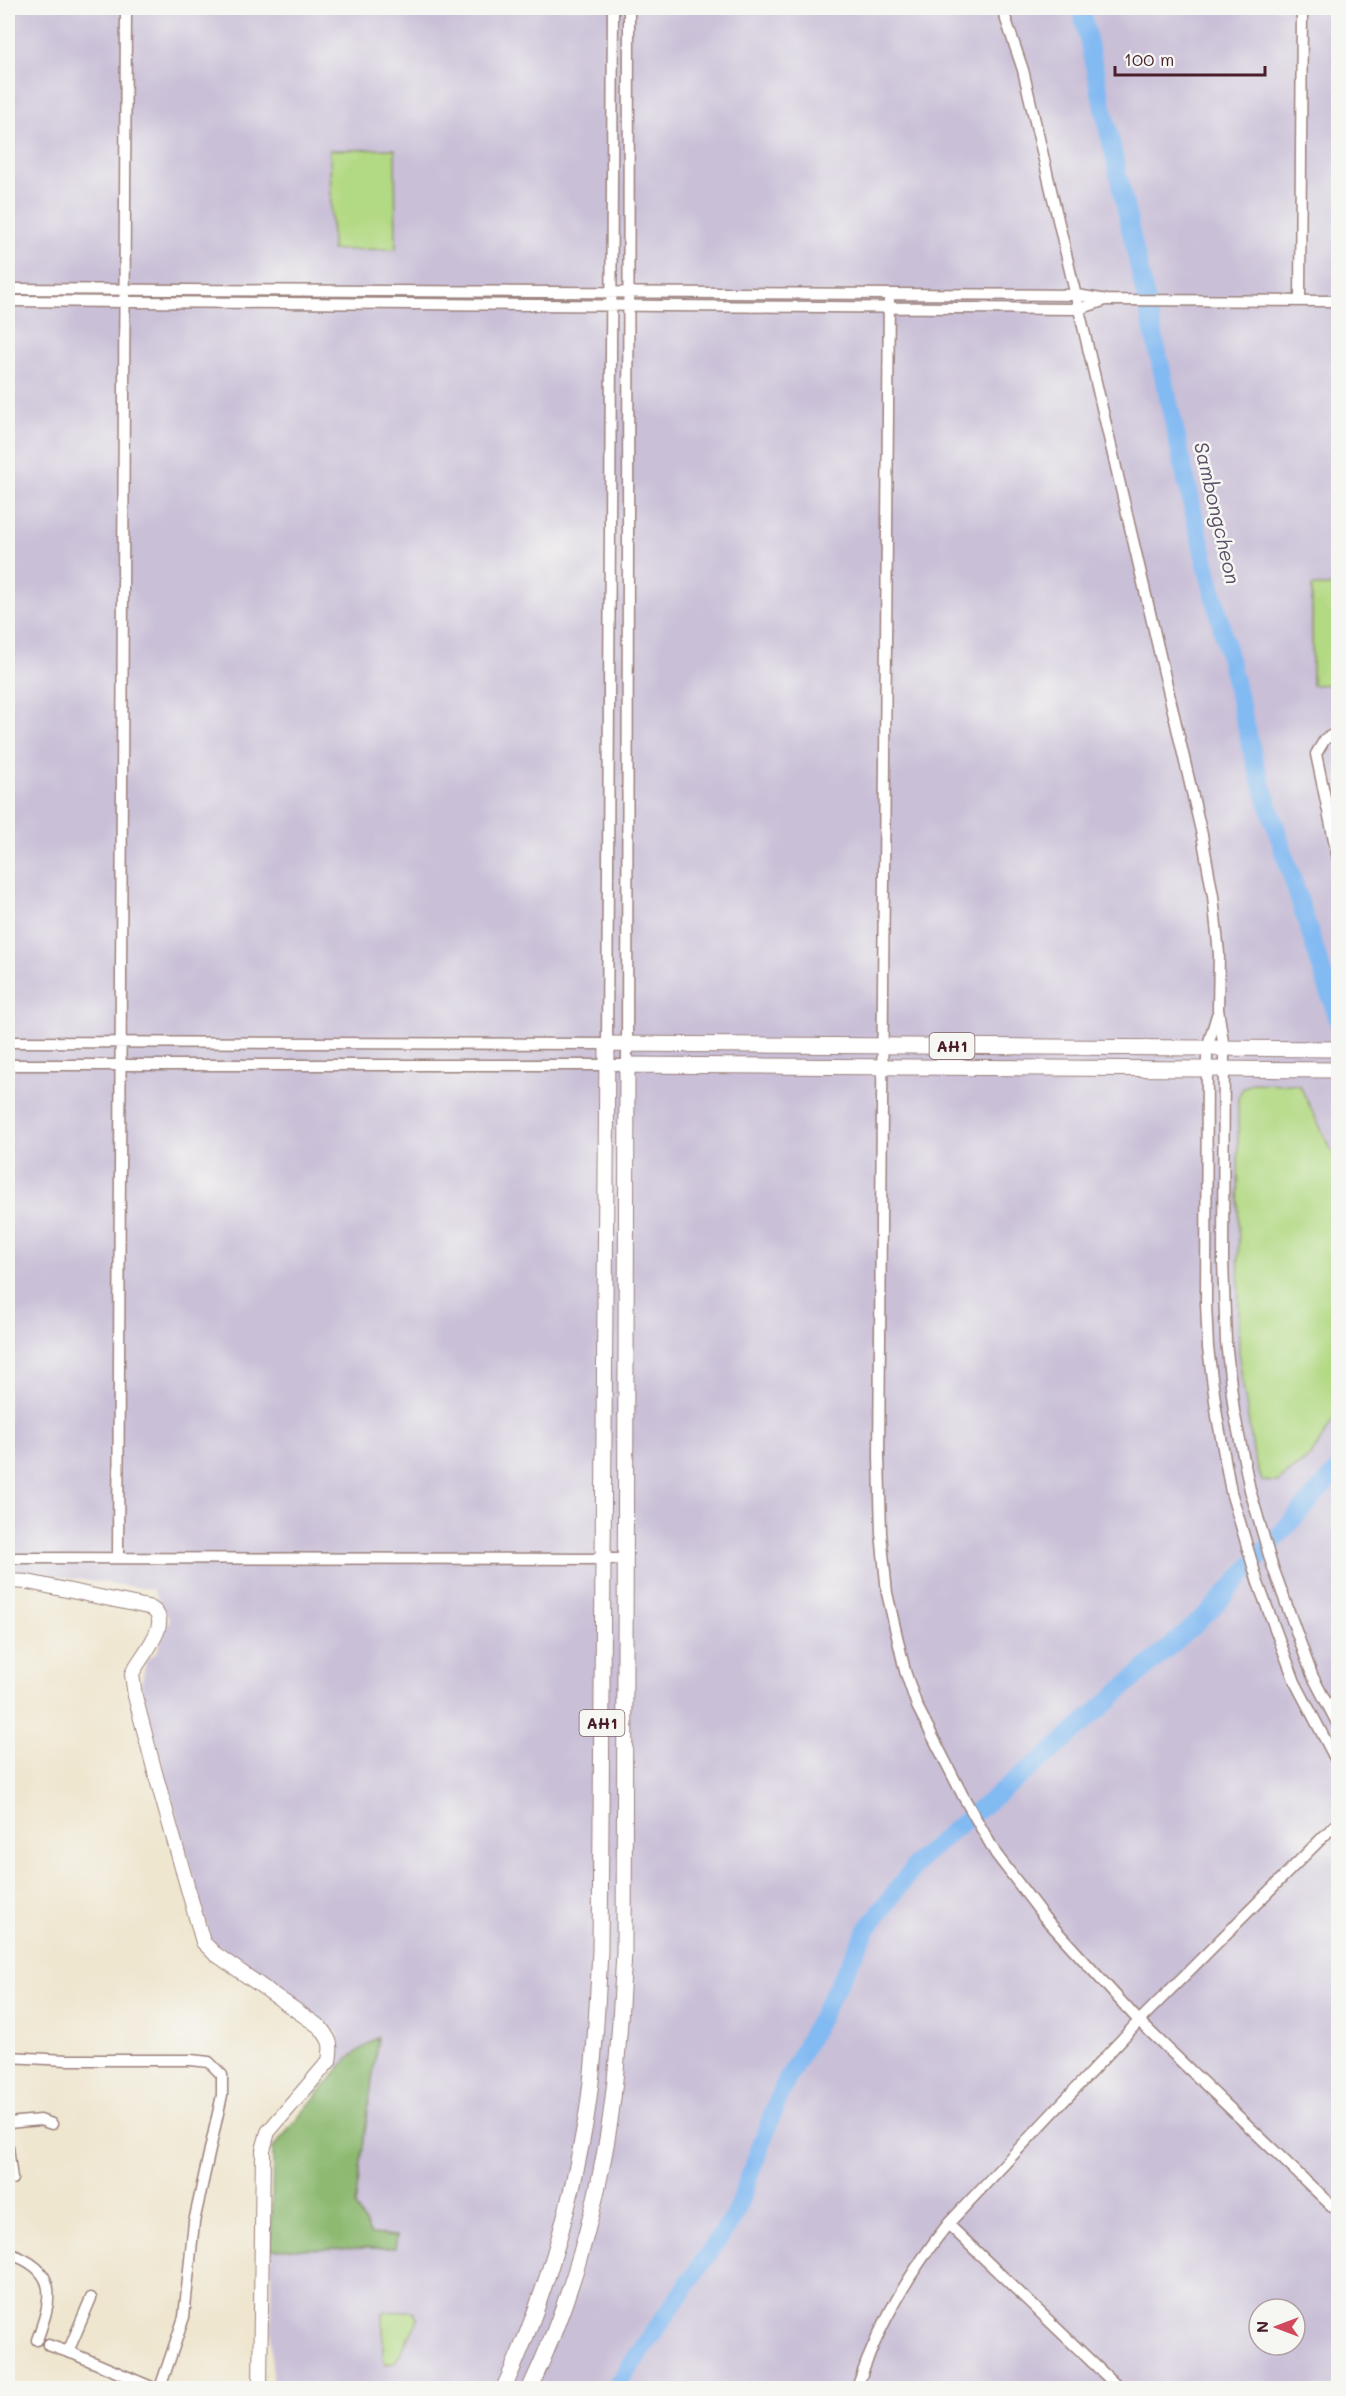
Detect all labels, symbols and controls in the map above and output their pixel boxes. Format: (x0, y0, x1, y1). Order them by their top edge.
scale bar (1115, 39, 1265, 77)
text: 100 m (1124, 47, 1174, 71)
water label: Sambongcheon (1189, 439, 1247, 586)
road number: AH1 (930, 1033, 974, 1059)
road number: AH1 (580, 1710, 624, 1736)
north arrow (1247, 2297, 1307, 2357)
text: N (1251, 2321, 1272, 2333)

